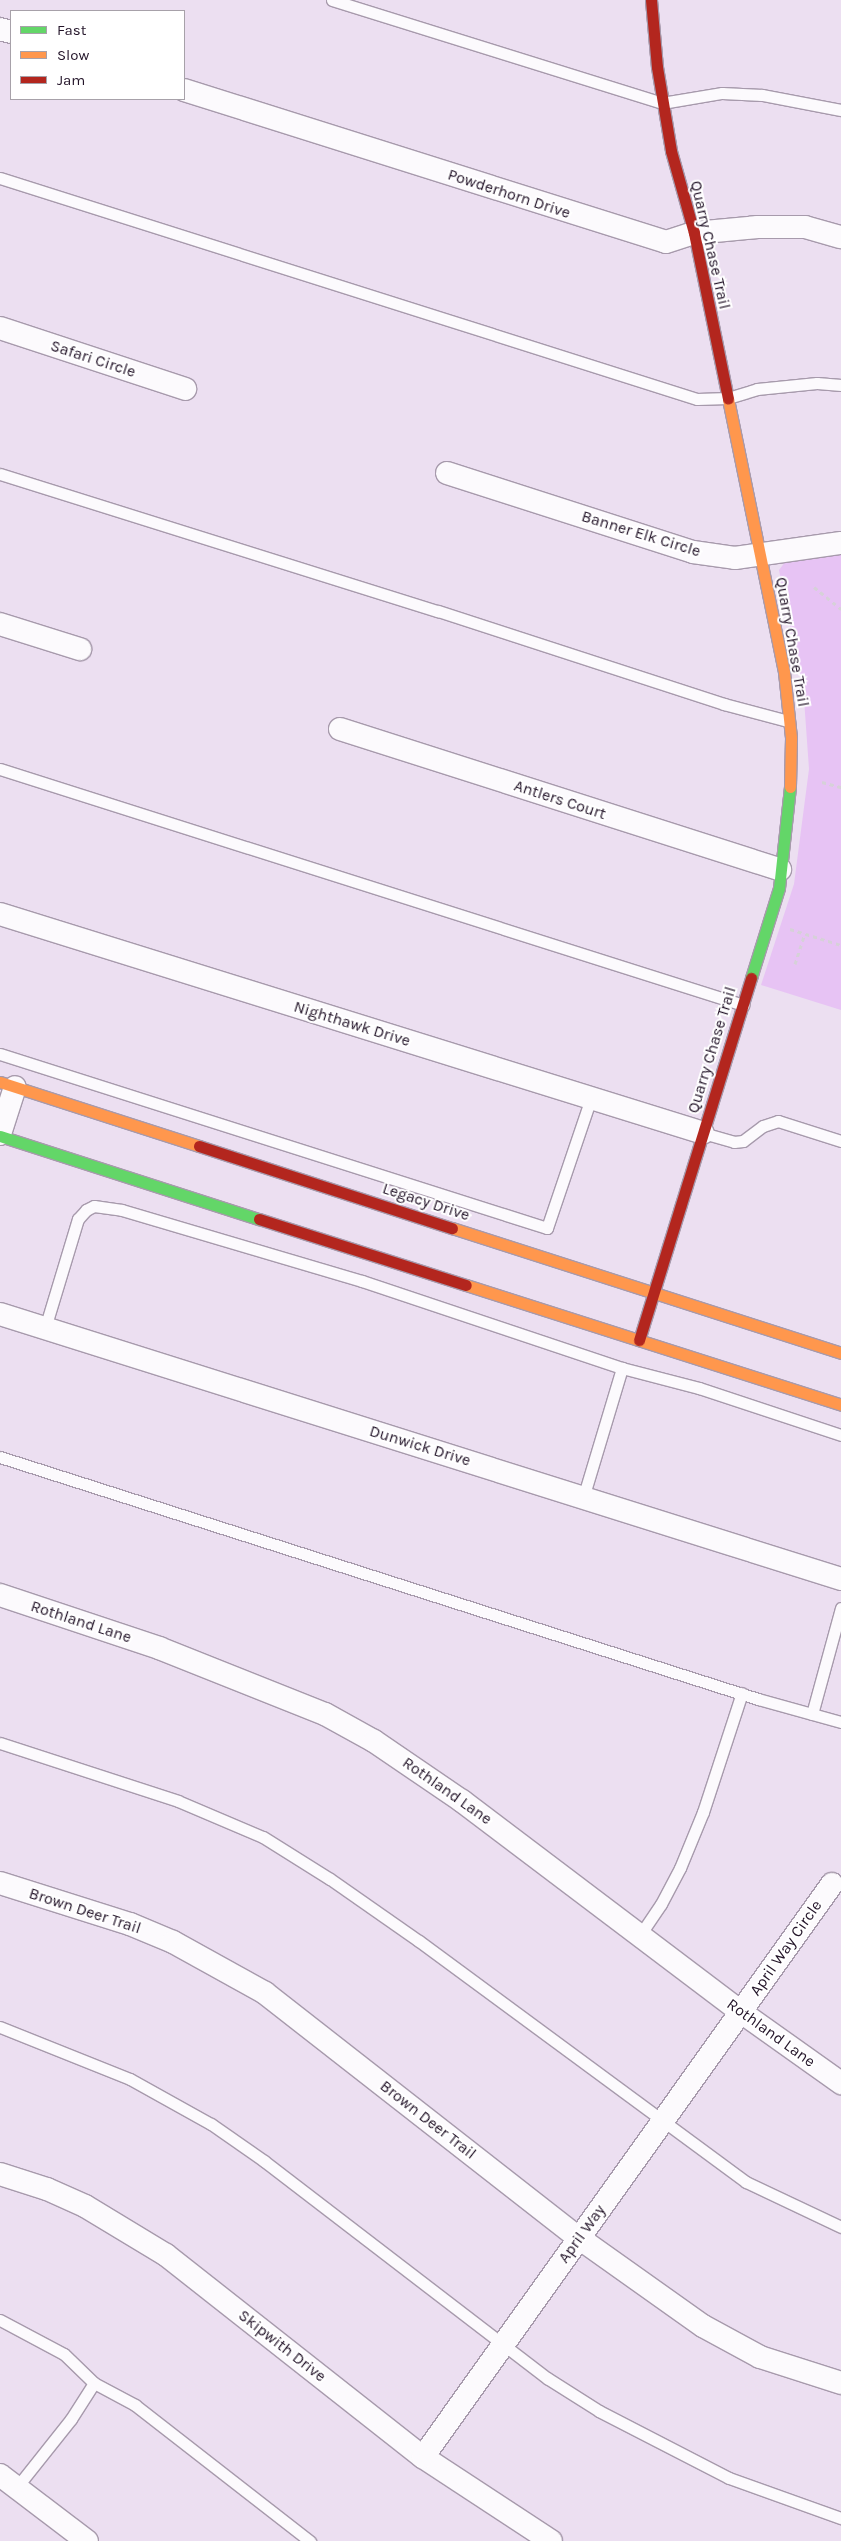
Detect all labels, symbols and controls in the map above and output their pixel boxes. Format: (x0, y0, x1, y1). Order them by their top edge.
legend (10, 10, 185, 100)
text: Fast (57, 21, 86, 39)
text: Slow (57, 46, 89, 64)
text: Jam (57, 71, 85, 89)
street label: Powderhorn Drive (445, 165, 573, 223)
street label: Quarry Chase Trail (686, 179, 734, 311)
street label: Safari Circle (48, 336, 138, 382)
street label: Banner Elk Circle (579, 507, 703, 561)
street label: Quarry Chase Trail (771, 576, 813, 708)
street label: Antlers Court (512, 776, 608, 824)
street label: Quarry Chase Trail (684, 985, 740, 1115)
street label: Nighthawk Drive (292, 997, 412, 1051)
street label: Legacy Drive (380, 1179, 472, 1225)
street label: Dunwick Drive (367, 1422, 473, 1470)
street label: Rothland Lane (28, 1597, 134, 1647)
street label: Rothland Lane (399, 1753, 495, 1829)
street label: Brown Deer Trail (27, 1884, 143, 1938)
street label: April Way Circle (746, 1896, 826, 2000)
street label: Rothland Lane (723, 1994, 819, 2072)
street label: Brown Deer Trail (376, 2076, 480, 2164)
street label: April Way (554, 2201, 610, 2267)
street label: Skipwith Drive (234, 2306, 330, 2386)

